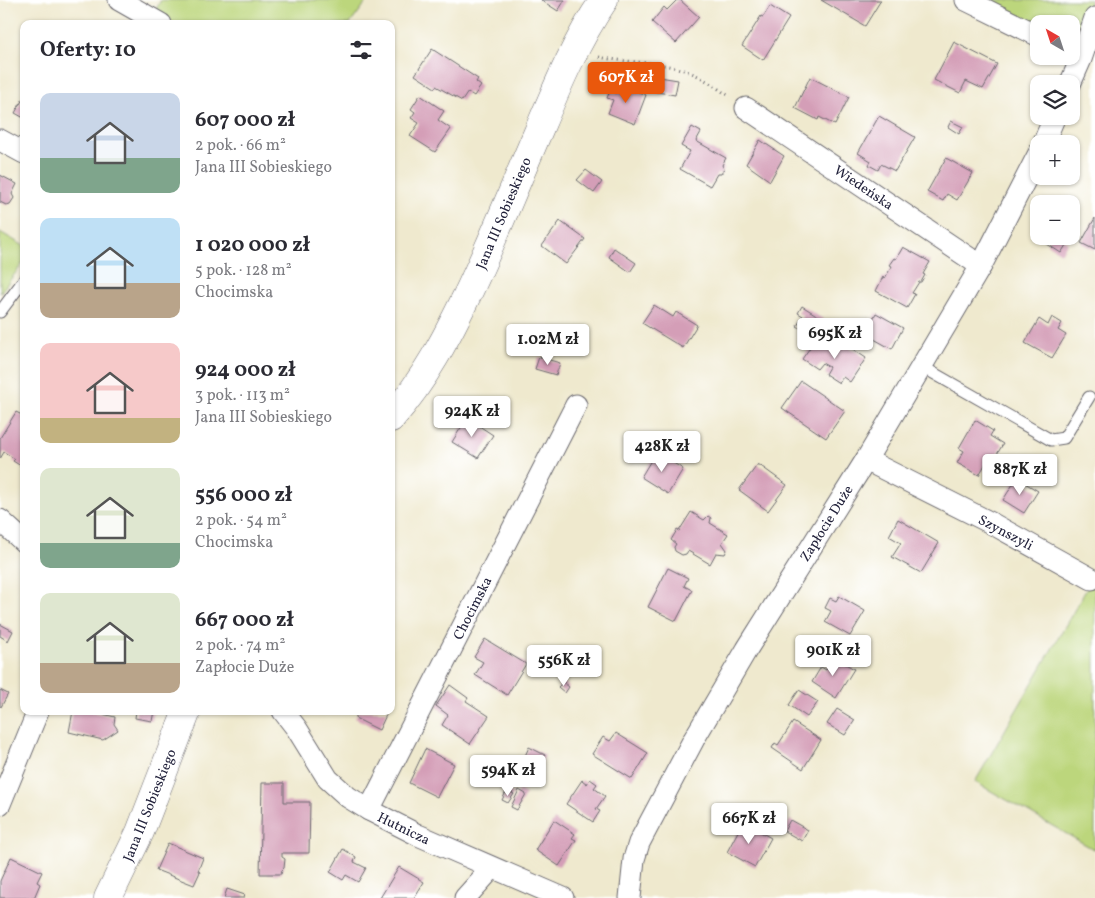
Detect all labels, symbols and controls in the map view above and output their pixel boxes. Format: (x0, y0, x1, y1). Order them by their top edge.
north arrow (1030, 15, 1080, 65)
map controls (1030, 15, 1080, 245)
text: Oferty: 10 (40, 36, 136, 65)
icon: filters (347, 36, 375, 64)
pin: 607K zł (580, 62, 672, 104)
text: 607K zł (599, 67, 653, 89)
button: layers (1030, 75, 1080, 125)
text: 607 000 zł (195, 106, 295, 135)
icon: home (80, 113, 140, 173)
text: 2 pok. · 66 m² (195, 135, 286, 157)
button: + (1030, 135, 1080, 185)
street label: Jana III Sobieskiego (472, 155, 537, 273)
text: Jana III Sobieskiego (195, 157, 332, 179)
street label: Wiedeńska (830, 161, 897, 215)
button: − (1030, 195, 1080, 245)
text: 1 020 000 zł (195, 231, 310, 260)
icon: home (80, 238, 140, 298)
text: 5 pok. · 128 m² (195, 260, 292, 282)
text: Chocimska (195, 282, 273, 304)
pin: 695K zł (789, 318, 881, 360)
text: 695K zł (808, 323, 862, 345)
pin: 1.02M zł (496, 324, 600, 366)
text: 1.02M zł (517, 329, 579, 351)
text: 924 000 zł (195, 356, 295, 385)
icon: home (80, 363, 140, 423)
text: 3 pok. · 113 m² (195, 385, 290, 407)
pin: 924K zł (426, 396, 518, 438)
text: 924K zł (444, 401, 500, 423)
text: Jana III Sobieskiego (195, 407, 332, 429)
pin: 428K zł (616, 430, 708, 473)
text: 428K zł (634, 436, 690, 458)
pin: 887K zł (974, 454, 1066, 496)
text: 887K zł (993, 459, 1047, 481)
text: 556 000 zł (195, 481, 292, 510)
street label: Zapłocie Duże (796, 482, 859, 566)
icon: home (80, 488, 140, 548)
text: 2 pok. · 54 m² (195, 510, 287, 532)
street label: Szynszyli (974, 511, 1036, 556)
text: Chocimska (195, 532, 273, 554)
street label: Chocimska (449, 574, 497, 643)
text: 667 000 zł (195, 606, 294, 635)
icon: home (80, 613, 140, 673)
pin: 901K zł (787, 634, 879, 677)
text: 2 pok. · 74 m² (195, 635, 285, 657)
text: 901K zł (806, 640, 860, 662)
pin: 556K zł (518, 644, 610, 687)
text: 556K zł (538, 650, 590, 672)
text: Zapłocie Duże (195, 657, 294, 679)
street label: Jana III Sobieskiego (119, 746, 182, 865)
pin: 594K zł (462, 754, 554, 797)
text: 594K zł (481, 760, 535, 782)
pin: 667K zł (703, 802, 795, 845)
street label: Hutnicza (374, 808, 433, 850)
text: 667K zł (722, 808, 776, 830)

